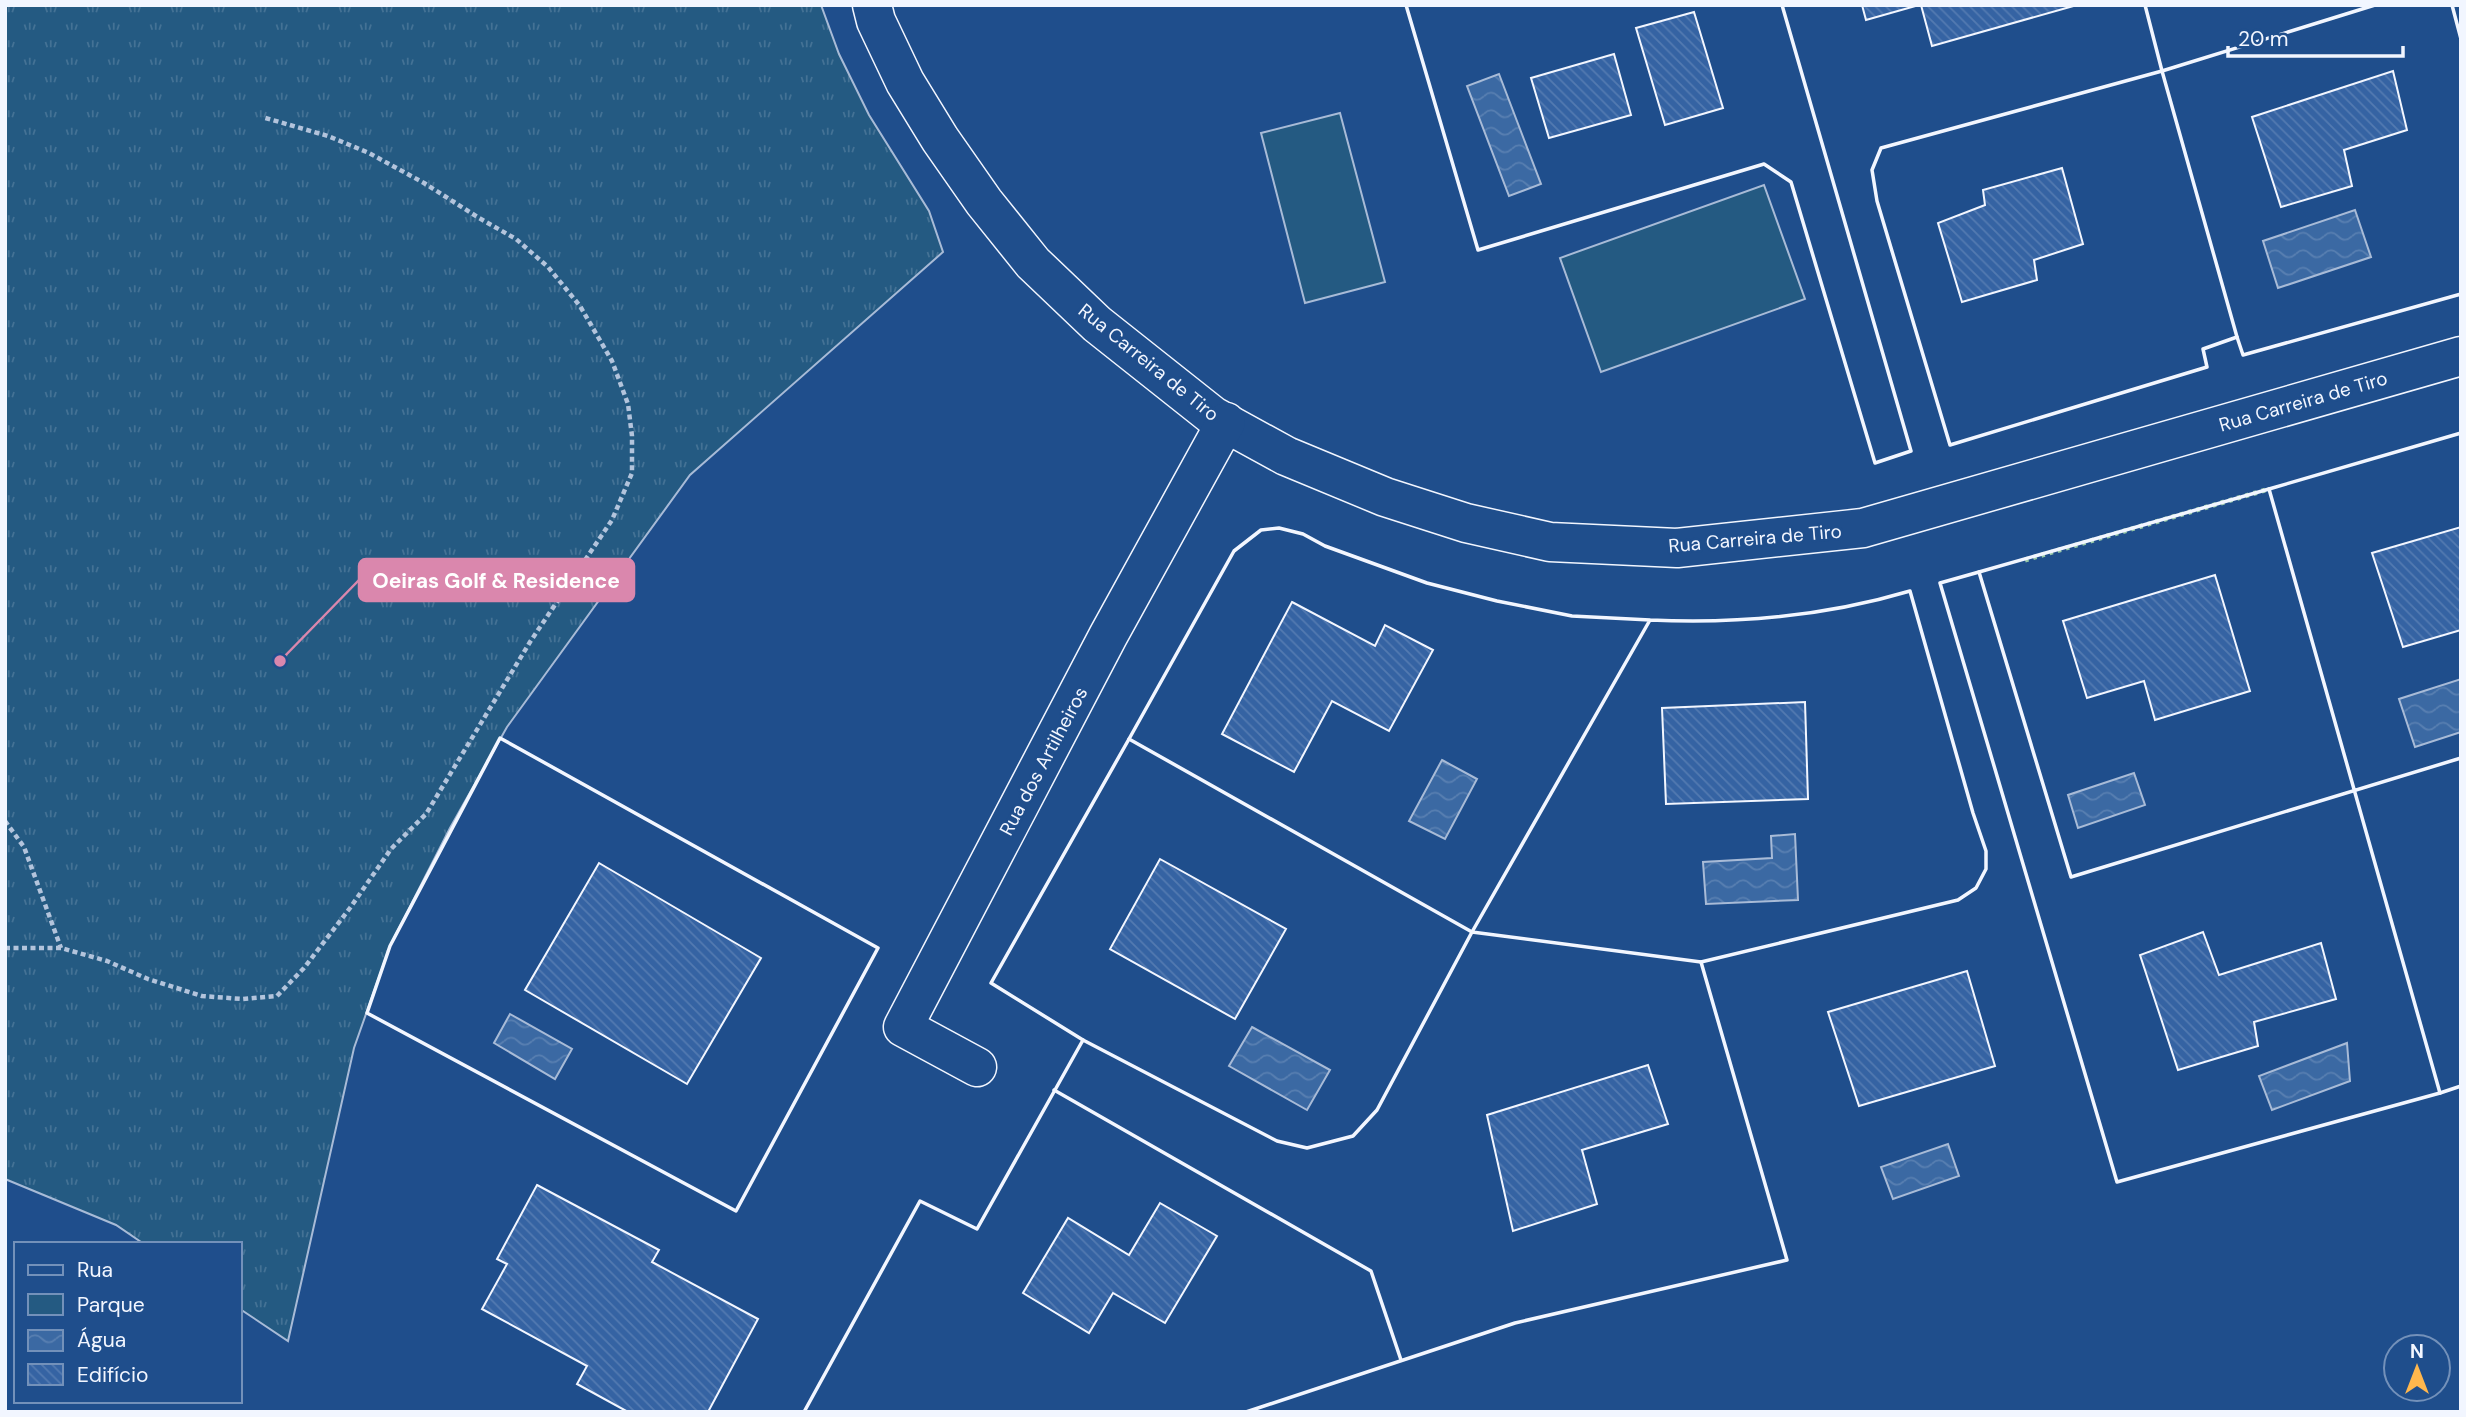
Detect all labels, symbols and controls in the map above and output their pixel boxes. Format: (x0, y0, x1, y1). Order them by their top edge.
scale bar (2228, 14, 2403, 58)
text: 20 m (2238, 25, 2289, 53)
street label: Rua Carreira de Tiro (1073, 298, 1224, 427)
street label: Rua Carreira de Tiro (2216, 365, 2390, 437)
street label: Rua Carreira de Tiro (1667, 518, 1843, 559)
callout: Oeiras Golf & Residence (359, 559, 634, 601)
text: Oeiras Golf & Residence (372, 567, 620, 595)
street label: Rua dos Artilheiros (994, 683, 1093, 840)
legend (14, 1242, 242, 1403)
text: Rua (77, 1256, 113, 1284)
text: Parque (77, 1291, 145, 1319)
text: Água (77, 1326, 126, 1354)
north arrow (2382, 1333, 2452, 1403)
text: N (2410, 1339, 2424, 1364)
text: Edifício (77, 1361, 148, 1389)

